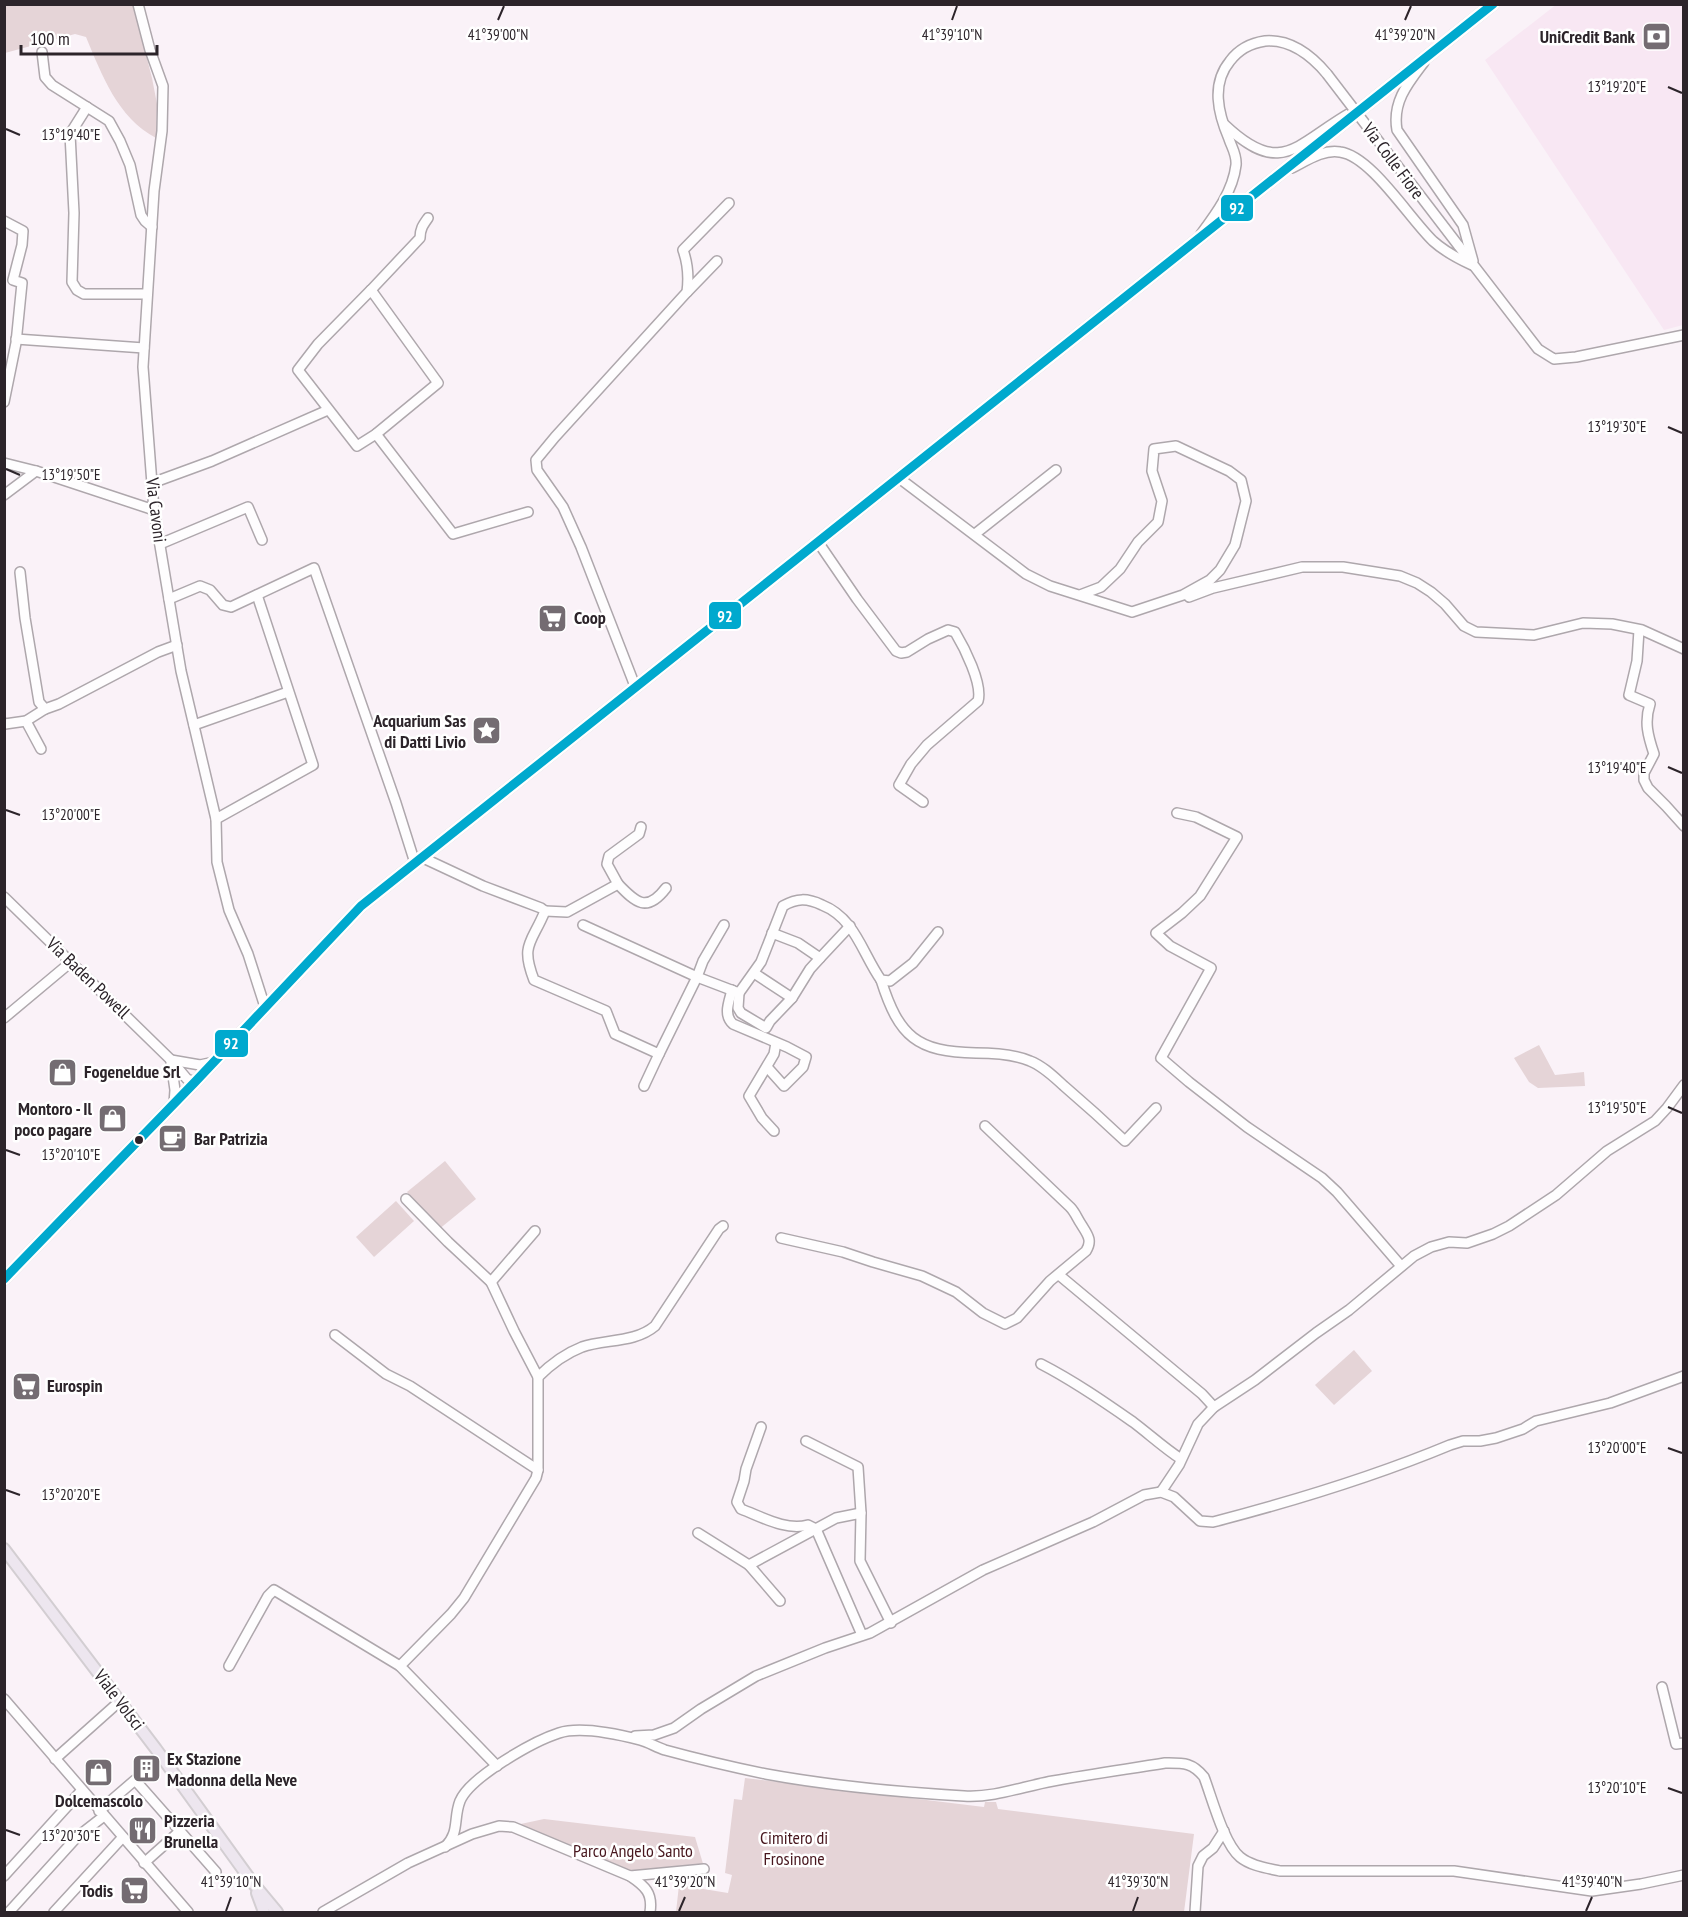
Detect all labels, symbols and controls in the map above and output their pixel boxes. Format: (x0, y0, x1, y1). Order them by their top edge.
scale bar (21, 18, 158, 56)
bank icon: UniCredit Bank (1640, 21, 1672, 53)
text: 41°39'00"N (468, 25, 528, 44)
text: 41°39'10"N (922, 25, 982, 44)
text: 41°39'20"N (1375, 25, 1435, 44)
place label: UniCredit Bank (1540, 25, 1636, 48)
text: 100 m (30, 27, 70, 50)
text: 13°19'20"E (1587, 77, 1647, 96)
street label: Via Colle Fiore (1357, 117, 1430, 204)
text: 13°19'40"E (41, 125, 101, 144)
line badge: 92 (1220, 194, 1254, 222)
text: 92 (1229, 198, 1245, 218)
text: 13°19'30"E (1587, 417, 1647, 436)
text: 13°19'50"E (41, 465, 101, 484)
street label: Via Cavoni (141, 475, 172, 544)
line badge: 92 (708, 601, 742, 630)
supermarket icon: Coop (537, 602, 569, 634)
place label: Coop (574, 606, 606, 629)
text: 92 (717, 606, 733, 626)
place label: Acquarium Sas di Datti Livio (372, 709, 466, 753)
place icon: Acquarium Sas di Datti Livio (471, 715, 503, 747)
text: 13°19'40"E (1587, 758, 1647, 777)
text: 13°20'00"E (41, 805, 101, 824)
street label: Via Baden Powell (41, 931, 136, 1024)
line badge: 92 (214, 1029, 249, 1058)
text: 92 (223, 1033, 239, 1053)
shop icon: Fogeneldue Srl (47, 1056, 79, 1088)
place label: Fogeneldue Srl (84, 1060, 181, 1083)
place label: Montoro - Il poco pagare (14, 1097, 93, 1141)
text: 13°19'50"E (1587, 1098, 1647, 1117)
shop icon: Montoro - Il poco pagare (97, 1103, 129, 1135)
cafe icon: Bar Patrizia (157, 1123, 189, 1155)
place label: Bar Patrizia (194, 1127, 268, 1150)
unlabelled marker (133, 1134, 145, 1146)
text: 13°20'10"E (41, 1145, 101, 1164)
supermarket icon: Eurospin (10, 1370, 42, 1402)
place label: Eurospin (47, 1374, 103, 1397)
text: 13°20'00"E (1587, 1438, 1647, 1457)
text: 13°20'20"E (41, 1485, 101, 1504)
street label: Viale Volsci (88, 1664, 150, 1735)
place label: Ex Stazione Madonna della Neve (167, 1747, 298, 1791)
building icon: Ex Stazione Madonna della Neve (130, 1753, 162, 1785)
shop icon: Dolcemascolo (83, 1756, 115, 1788)
text: 13°20'10"E (1587, 1778, 1647, 1797)
place label: Dolcemascolo (55, 1789, 143, 1812)
place label: Pizzeria Brunella (164, 1809, 218, 1853)
restaurant icon: Pizzeria Brunella (127, 1815, 159, 1847)
text: 13°20'30"E (41, 1826, 101, 1845)
park label: Cimitero di Frosinone (760, 1826, 828, 1870)
park label: Parco Angelo Santo (573, 1839, 693, 1862)
text: 41°39'10"N (201, 1872, 261, 1891)
text: 41°39'20"N (655, 1872, 715, 1891)
text: 41°39'30"N (1108, 1872, 1168, 1891)
text: 41°39'40"N (1562, 1872, 1622, 1891)
supermarket icon: Todis (118, 1875, 150, 1907)
place label: Todis (80, 1879, 113, 1902)

